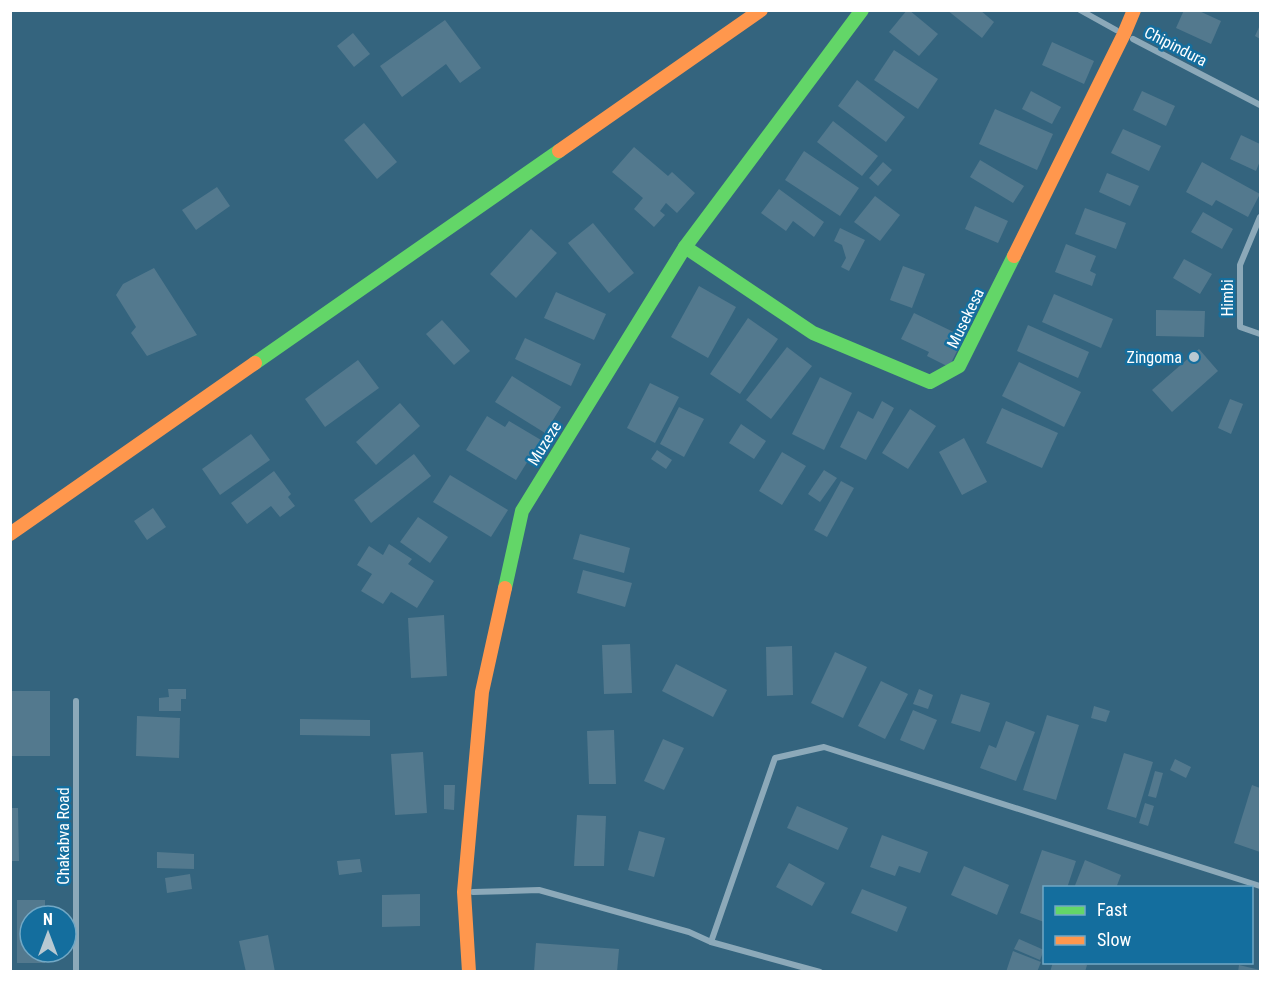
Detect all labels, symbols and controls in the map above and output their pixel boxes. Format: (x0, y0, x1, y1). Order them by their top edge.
street label: Chipindura (1141, 23, 1210, 70)
street label: Himbi (1218, 279, 1237, 317)
street label: Musekesa (943, 285, 988, 351)
place label: Zingoma (1127, 348, 1182, 367)
marker: Zingoma (1187, 350, 1201, 364)
street label: Muzeze (523, 418, 565, 469)
street label: Chakabva Road (54, 787, 73, 885)
legend (1043, 886, 1253, 964)
text: Fast (1097, 899, 1128, 920)
north arrow (18, 904, 78, 964)
text: N (43, 910, 53, 929)
text: Slow (1097, 929, 1132, 950)

